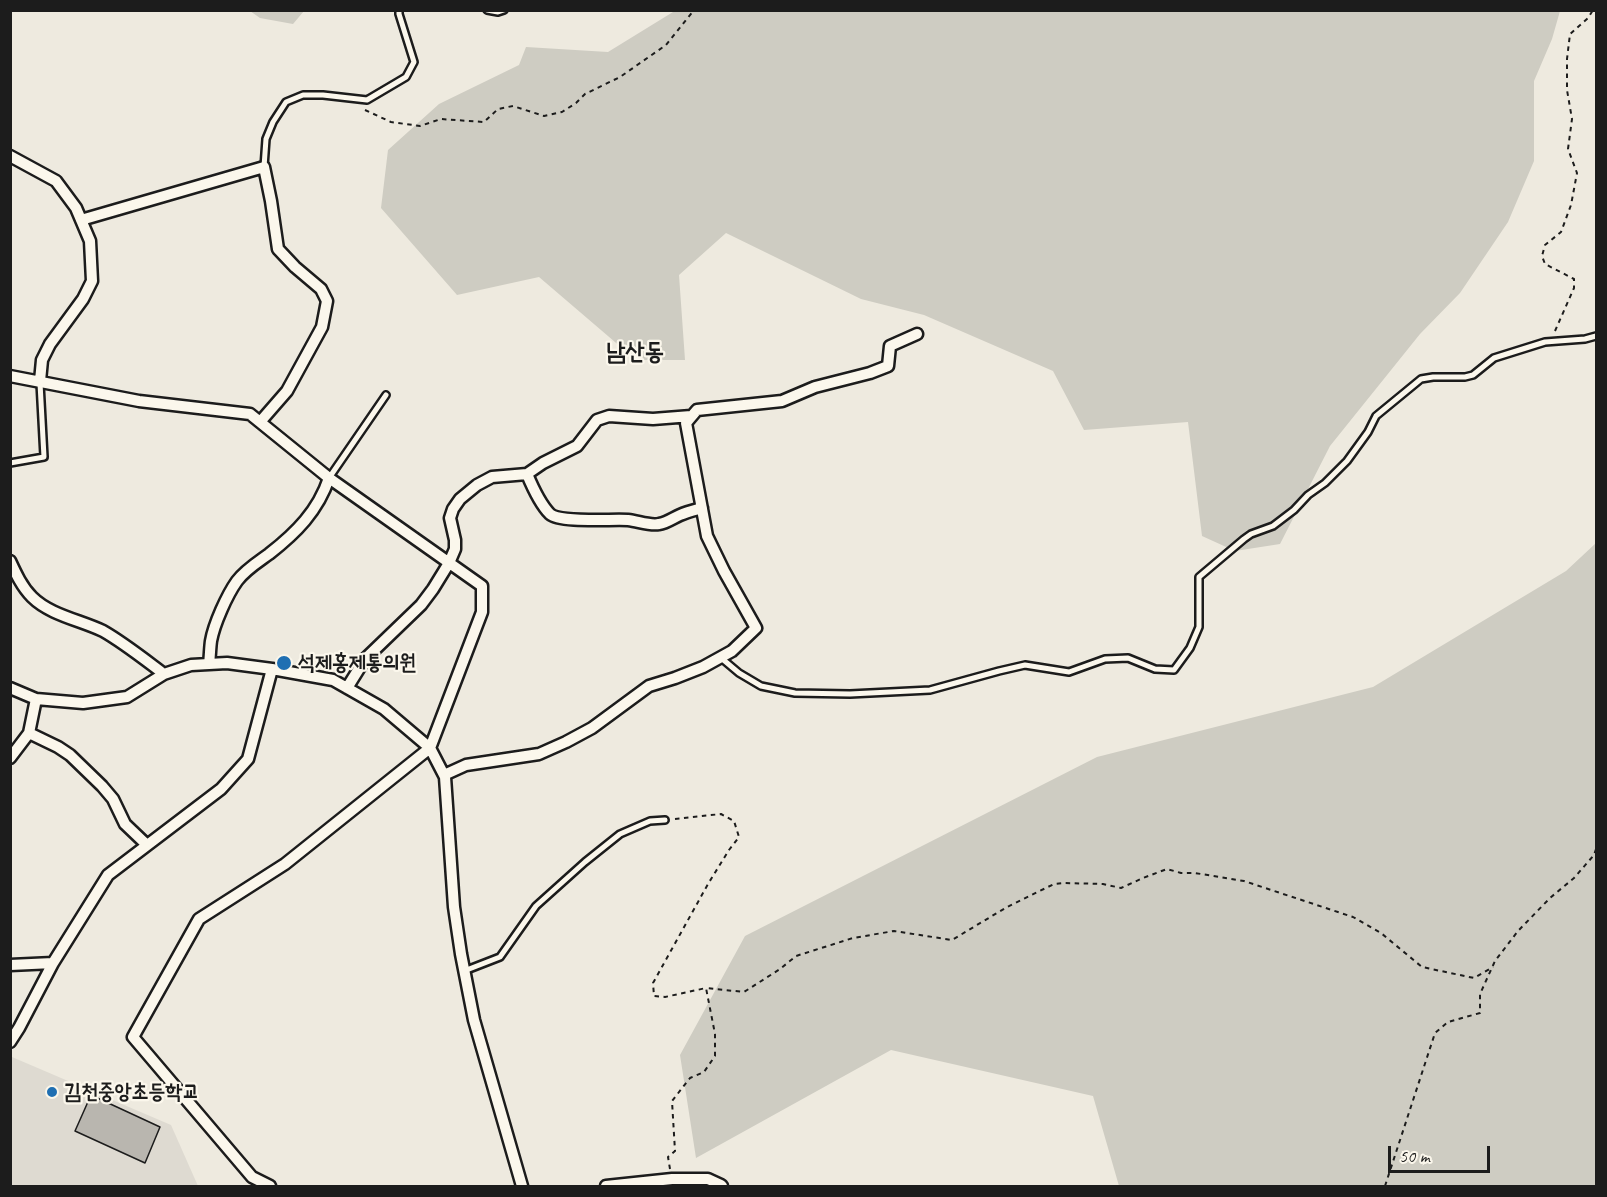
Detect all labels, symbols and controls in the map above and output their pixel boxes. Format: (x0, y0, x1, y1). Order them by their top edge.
district label: 남산동 (606, 339, 664, 367)
place label: 석제홍제통의원 (298, 650, 416, 676)
marker: 석제홍제통의원 (275, 654, 293, 672)
place label: 김천중앙초등학교 (64, 1079, 199, 1105)
marker: 김천중앙초등학교 (45, 1085, 59, 1099)
scale bar (1391, 1134, 1493, 1172)
text: 50 m (1399, 1145, 1430, 1167)

